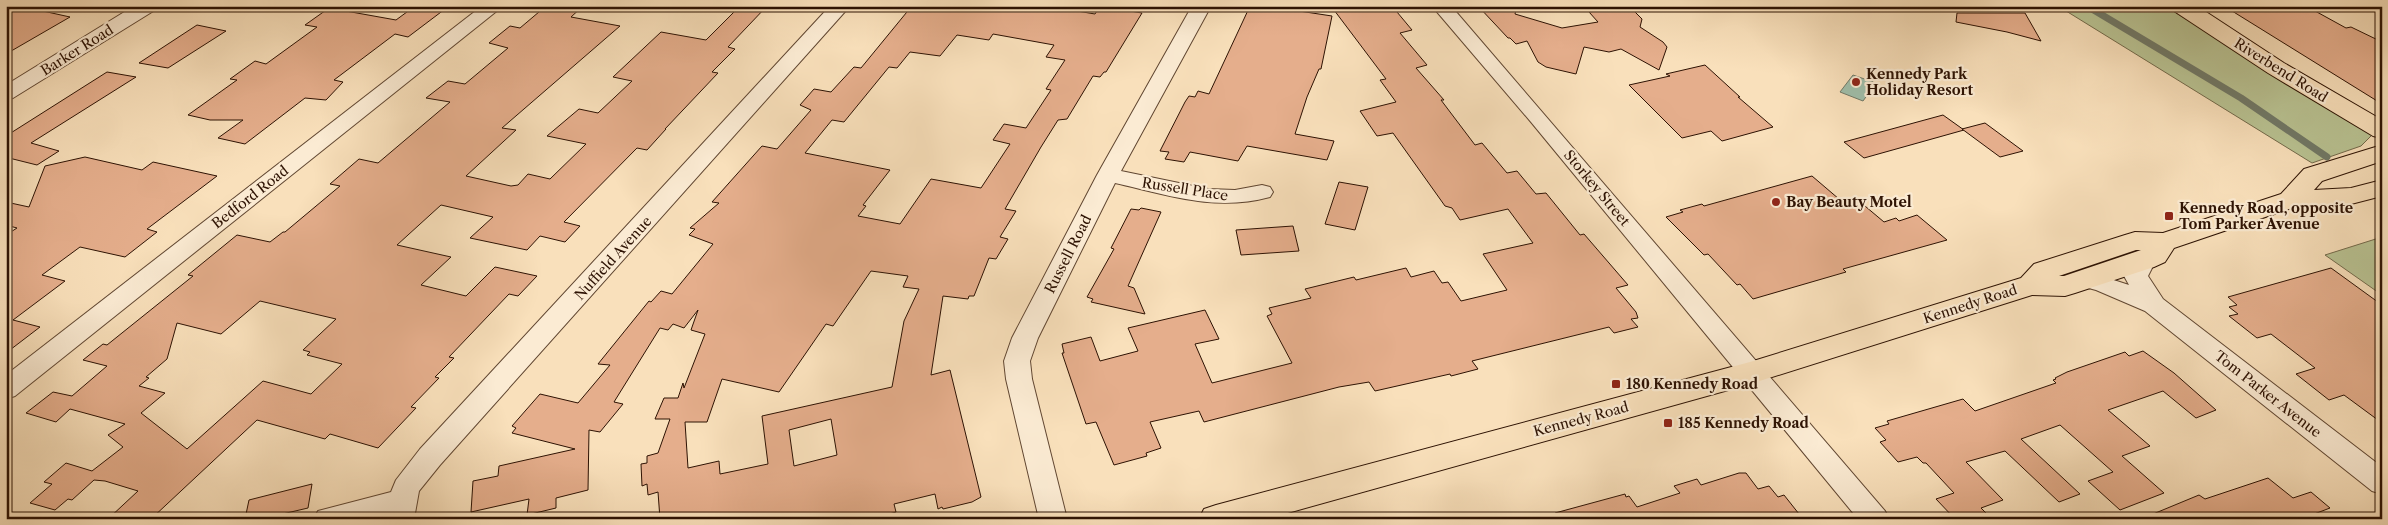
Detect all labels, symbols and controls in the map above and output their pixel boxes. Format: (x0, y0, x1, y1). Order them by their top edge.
street label: Barker Road (37, 20, 117, 79)
street label: Riverbend Road (2231, 34, 2332, 106)
place label: Kennedy Park Holiday Resort (1866, 65, 1973, 99)
marker: Kennedy Park Holiday Resort (1850, 76, 1862, 88)
street label: Storkey Street (1560, 146, 1634, 230)
street label: Bedford Road (208, 161, 292, 232)
street label: Russell Place (1141, 173, 1229, 205)
place label: Bay Beauty Motel (1786, 193, 1912, 211)
marker: Bay Beauty Motel (1770, 196, 1782, 208)
place label: Kennedy Road, opposite Tom Parker Avenue (2179, 199, 2353, 233)
marker: Kennedy Road, opposite Tom Parker Avenue (2163, 210, 2175, 222)
street label: Russell Road (1041, 211, 1096, 296)
street label: Nuffield Avenue (571, 212, 656, 304)
street label: Kennedy Road (1921, 280, 2020, 328)
street label: Tom Parker Avenue (2211, 347, 2325, 441)
place label: 180 Kennedy Road (1626, 375, 1759, 393)
marker: 180 Kennedy Road (1610, 378, 1622, 390)
street label: Kennedy Road (1531, 398, 1631, 440)
place label: 185 Kennedy Road (1678, 414, 1810, 432)
marker: 185 Kennedy Road (1662, 417, 1674, 429)

